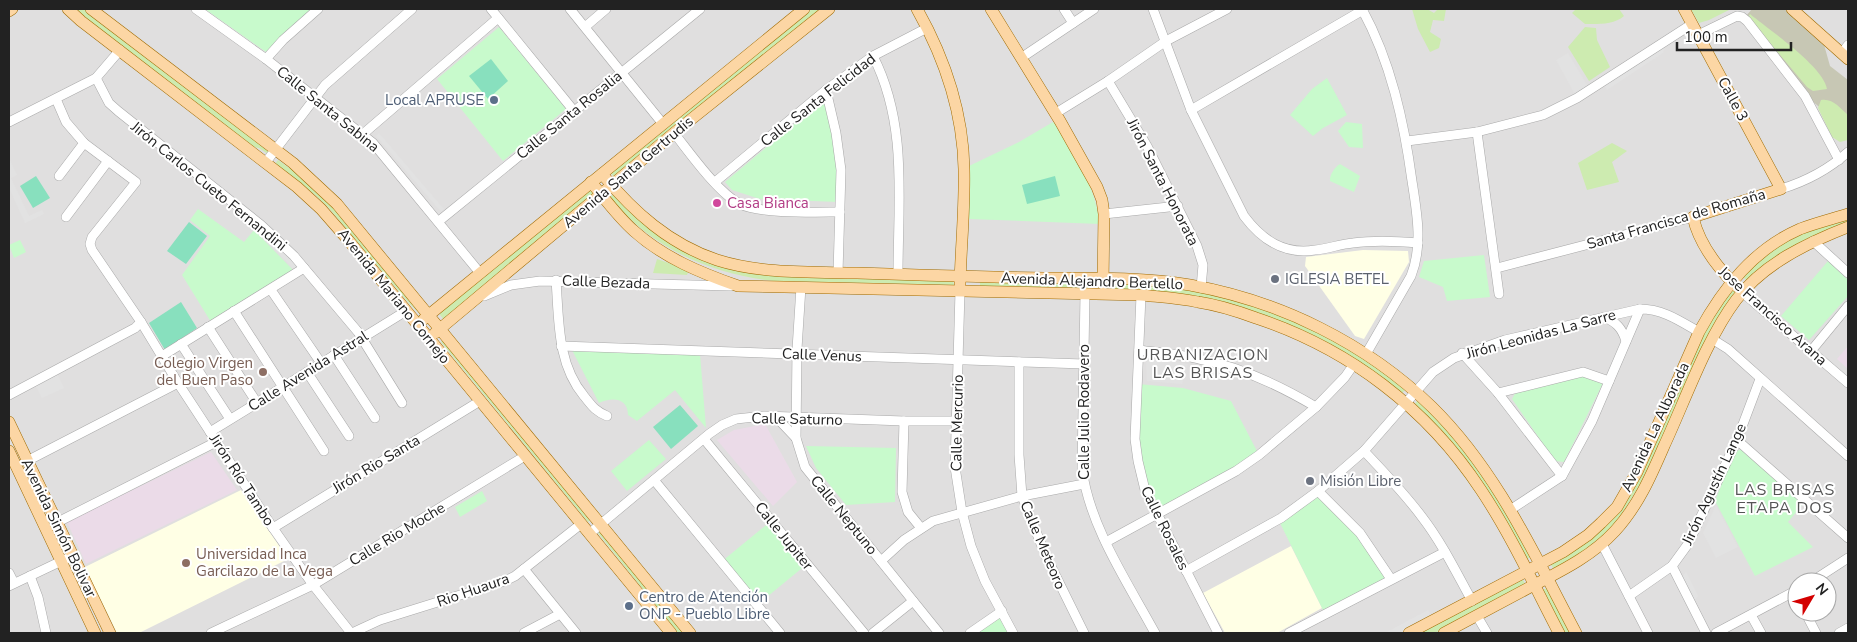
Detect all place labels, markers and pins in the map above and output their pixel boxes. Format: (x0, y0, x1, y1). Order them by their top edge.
place label: Local APRUSE (385, 90, 484, 110)
marker: Local APRUSE (488, 94, 500, 106)
place label: Casa Bianca (727, 193, 809, 213)
marker: Casa Bianca (711, 197, 723, 209)
place label: IGLESIA BETEL (1285, 269, 1389, 289)
marker: IGLESIA BETEL (1269, 273, 1281, 285)
place label: Colegio Virgen del Buen Paso (154, 353, 253, 390)
marker: Colegio Virgen del Buen Paso (257, 366, 269, 378)
place label: Misión Libre (1320, 471, 1401, 491)
marker: Misión Libre (1304, 475, 1316, 487)
place label: Universidad Inca Garcilazo de la Vega (196, 544, 333, 581)
marker: Universidad Inca Garcilazo de la Vega (180, 557, 192, 569)
place label: Centro de Atención ONP - Pueblo Libre (639, 587, 770, 624)
marker: Centro de Atención ONP - Pueblo Libre (623, 600, 635, 612)

